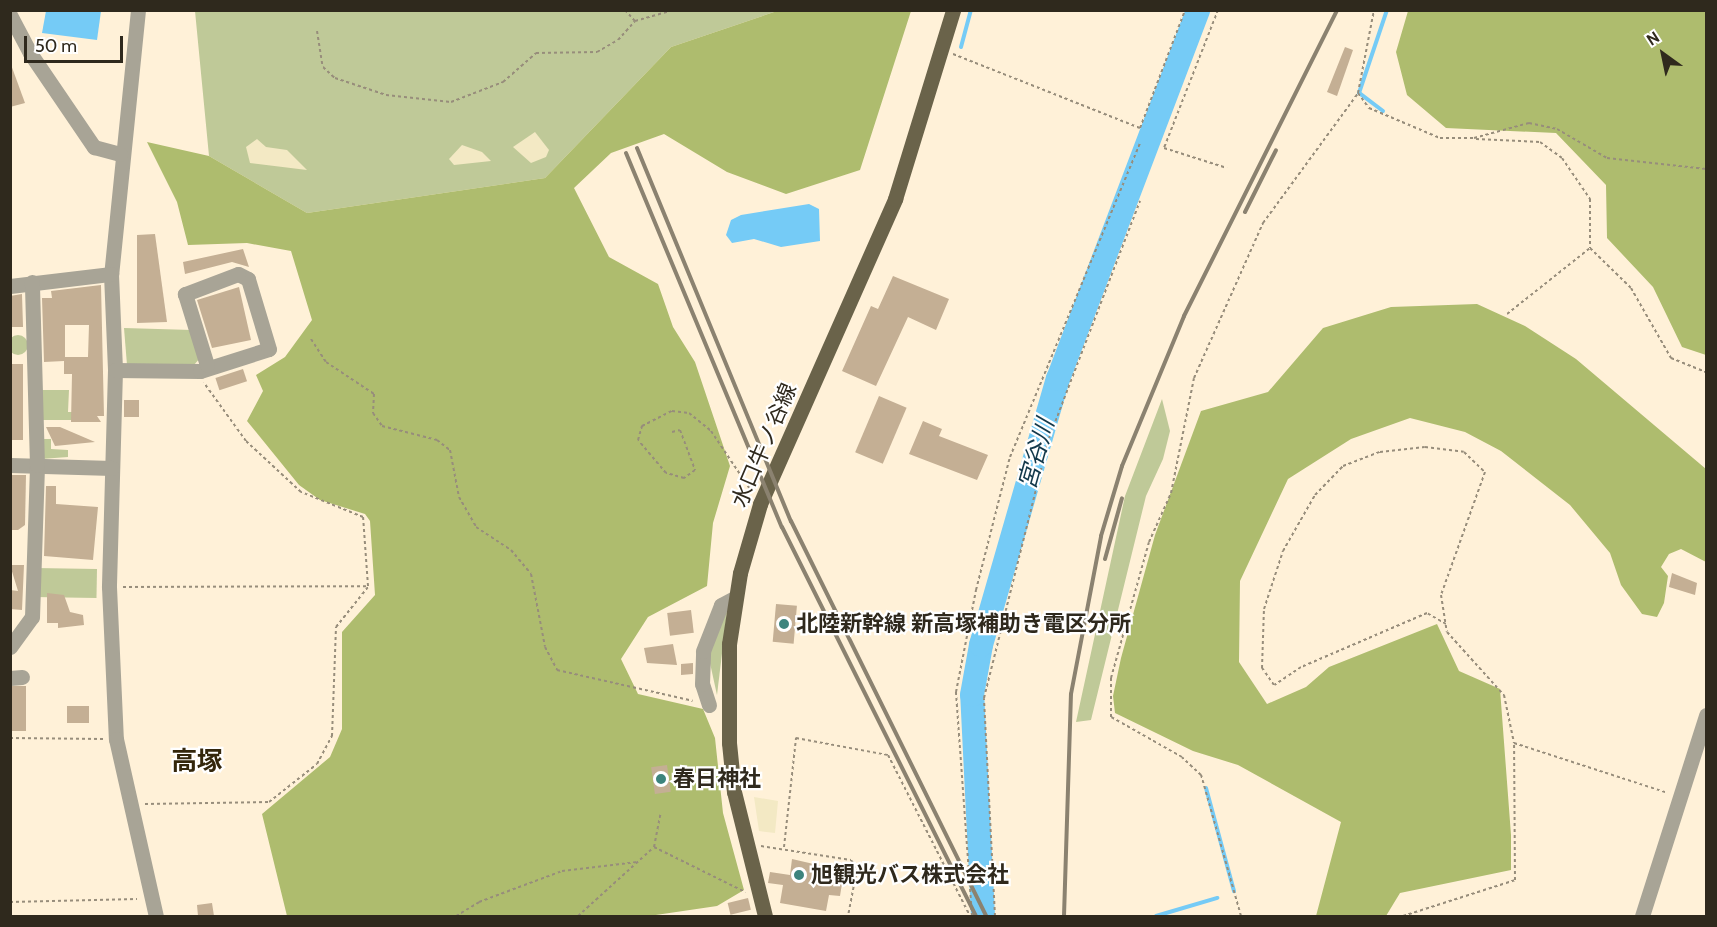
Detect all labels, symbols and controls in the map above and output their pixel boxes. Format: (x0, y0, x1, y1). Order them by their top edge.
scale bar (27, 24, 126, 62)
north arrow (1633, 24, 1693, 84)
text: N (1643, 27, 1663, 50)
text: 50 m (35, 35, 77, 57)
street label: 水口牛ノ谷線 (726, 379, 802, 511)
water label: 宮谷川 (1012, 415, 1060, 493)
place label: 北陸新幹線 新高塚補助き電区分所 (796, 611, 1131, 637)
marker: 北陸新幹線 新高塚補助き電区分所 (777, 617, 791, 631)
district label: 高塚 (171, 746, 223, 778)
place label: 春日神社 (673, 766, 761, 792)
marker: 春日神社 (654, 772, 668, 786)
place label: 旭観光バス株式会社 (811, 862, 1009, 888)
marker: 旭観光バス株式会社 (792, 868, 806, 882)

